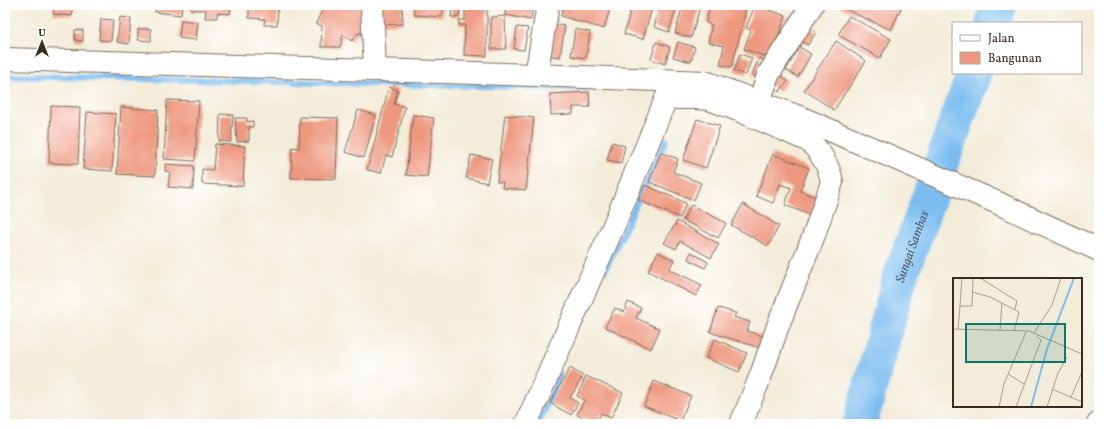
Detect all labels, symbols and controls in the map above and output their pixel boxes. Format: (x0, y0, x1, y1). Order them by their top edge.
north arrow (22, 22, 62, 62)
legend (952, 22, 1082, 74)
text: U (38, 26, 46, 41)
text: Jalan (988, 31, 1015, 47)
text: Bangunan (988, 51, 1042, 67)
water label: Sungai Sambas (892, 208, 934, 285)
inset map (953, 278, 1082, 407)

